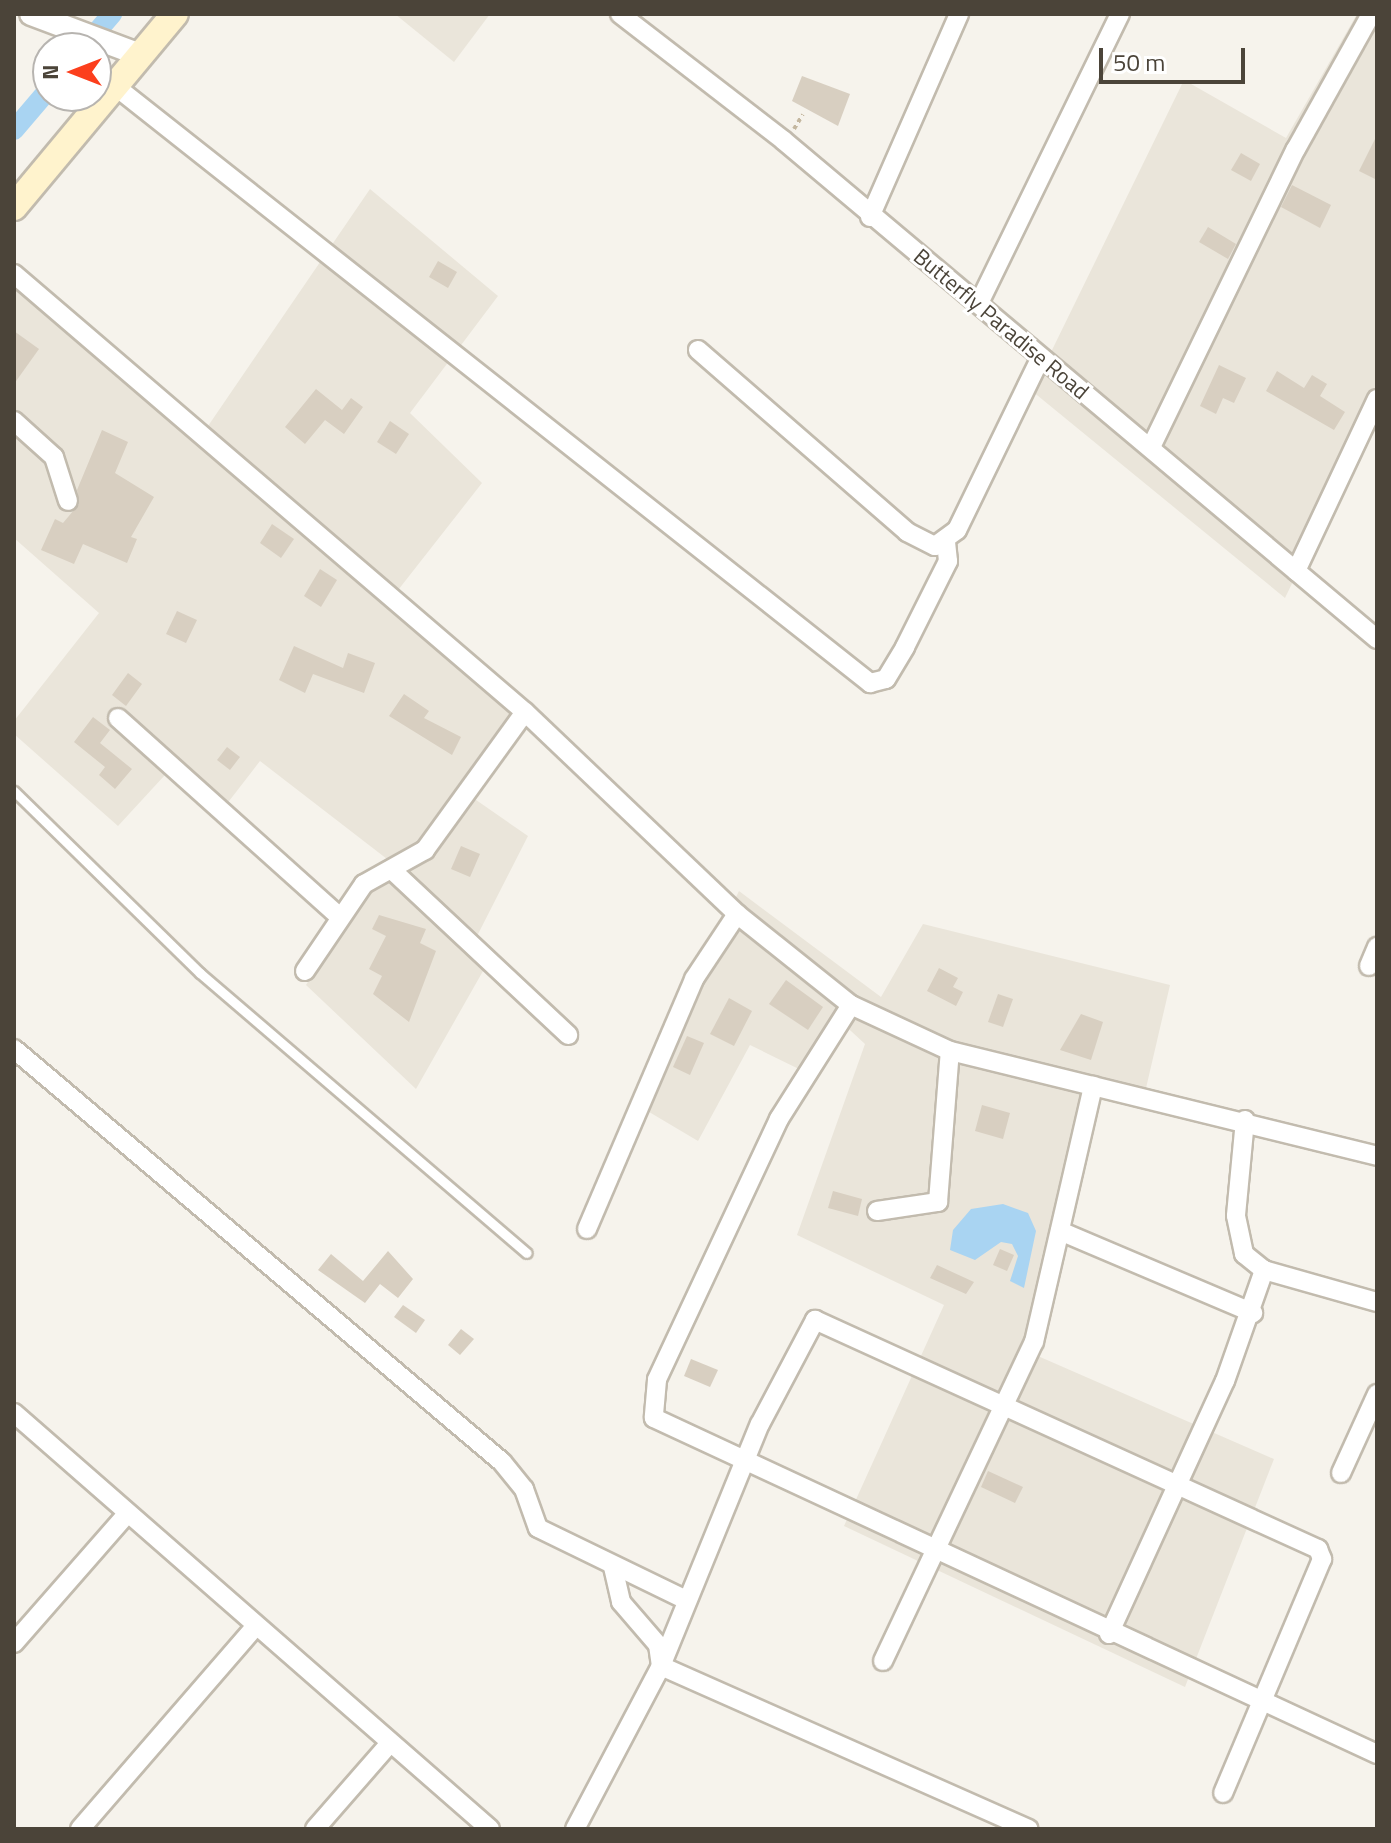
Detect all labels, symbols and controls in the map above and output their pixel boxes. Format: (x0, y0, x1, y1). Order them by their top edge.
north arrow (32, 32, 112, 112)
scale bar (1103, 32, 1249, 82)
text: 50 m (1113, 44, 1165, 80)
text: N (33, 64, 67, 80)
street label: Butterfly Paradise Road (908, 243, 1094, 405)

